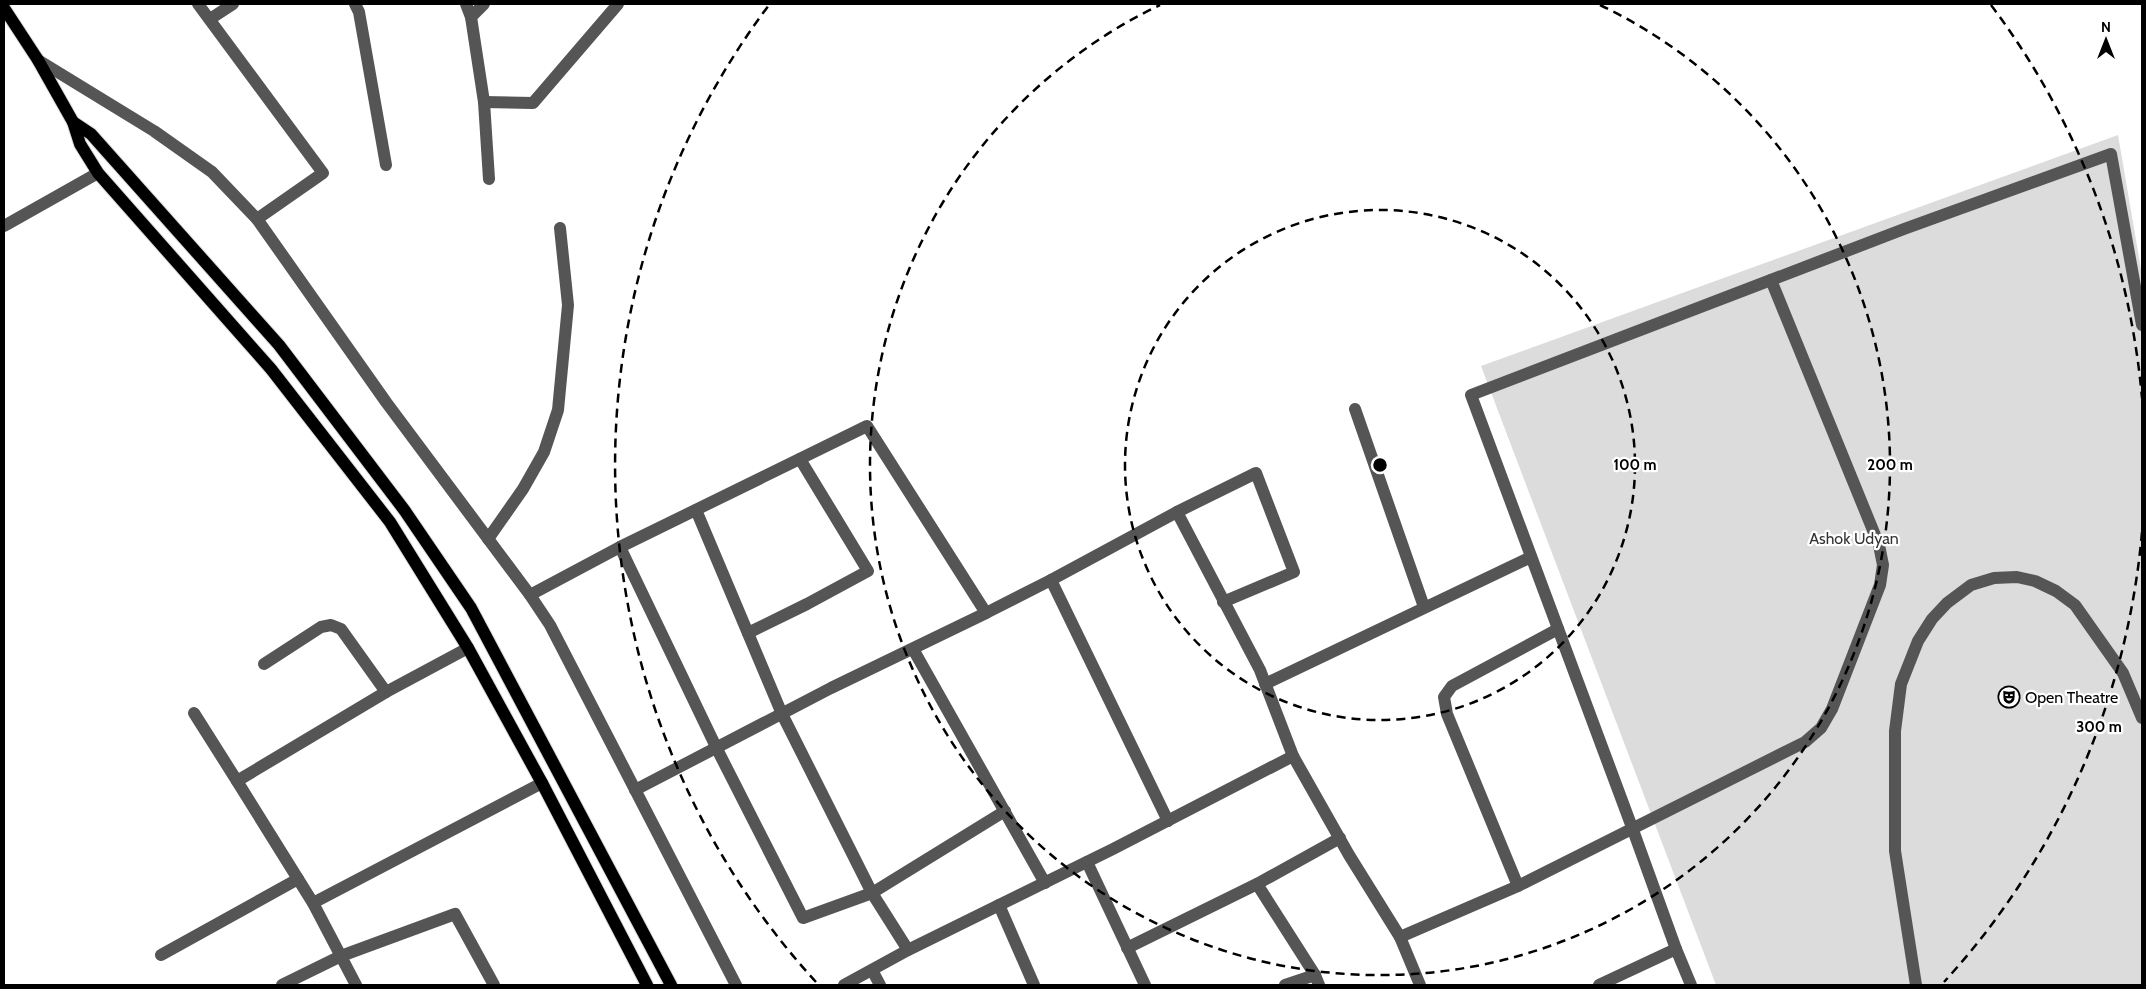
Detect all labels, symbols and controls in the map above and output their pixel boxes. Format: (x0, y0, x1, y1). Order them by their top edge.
north arrow (2081, 15, 2131, 65)
text: N (2101, 18, 2111, 36)
centre of rings (1371, 456, 1389, 474)
text: 100 m (1613, 456, 1657, 474)
text: 200 m (1867, 456, 1913, 474)
park label: Ashok Udyan (1809, 529, 1899, 548)
theatre icon: Open Theatre (1997, 685, 2021, 709)
place label: Open Theatre (2025, 688, 2118, 707)
text: 300 m (2076, 718, 2122, 736)

